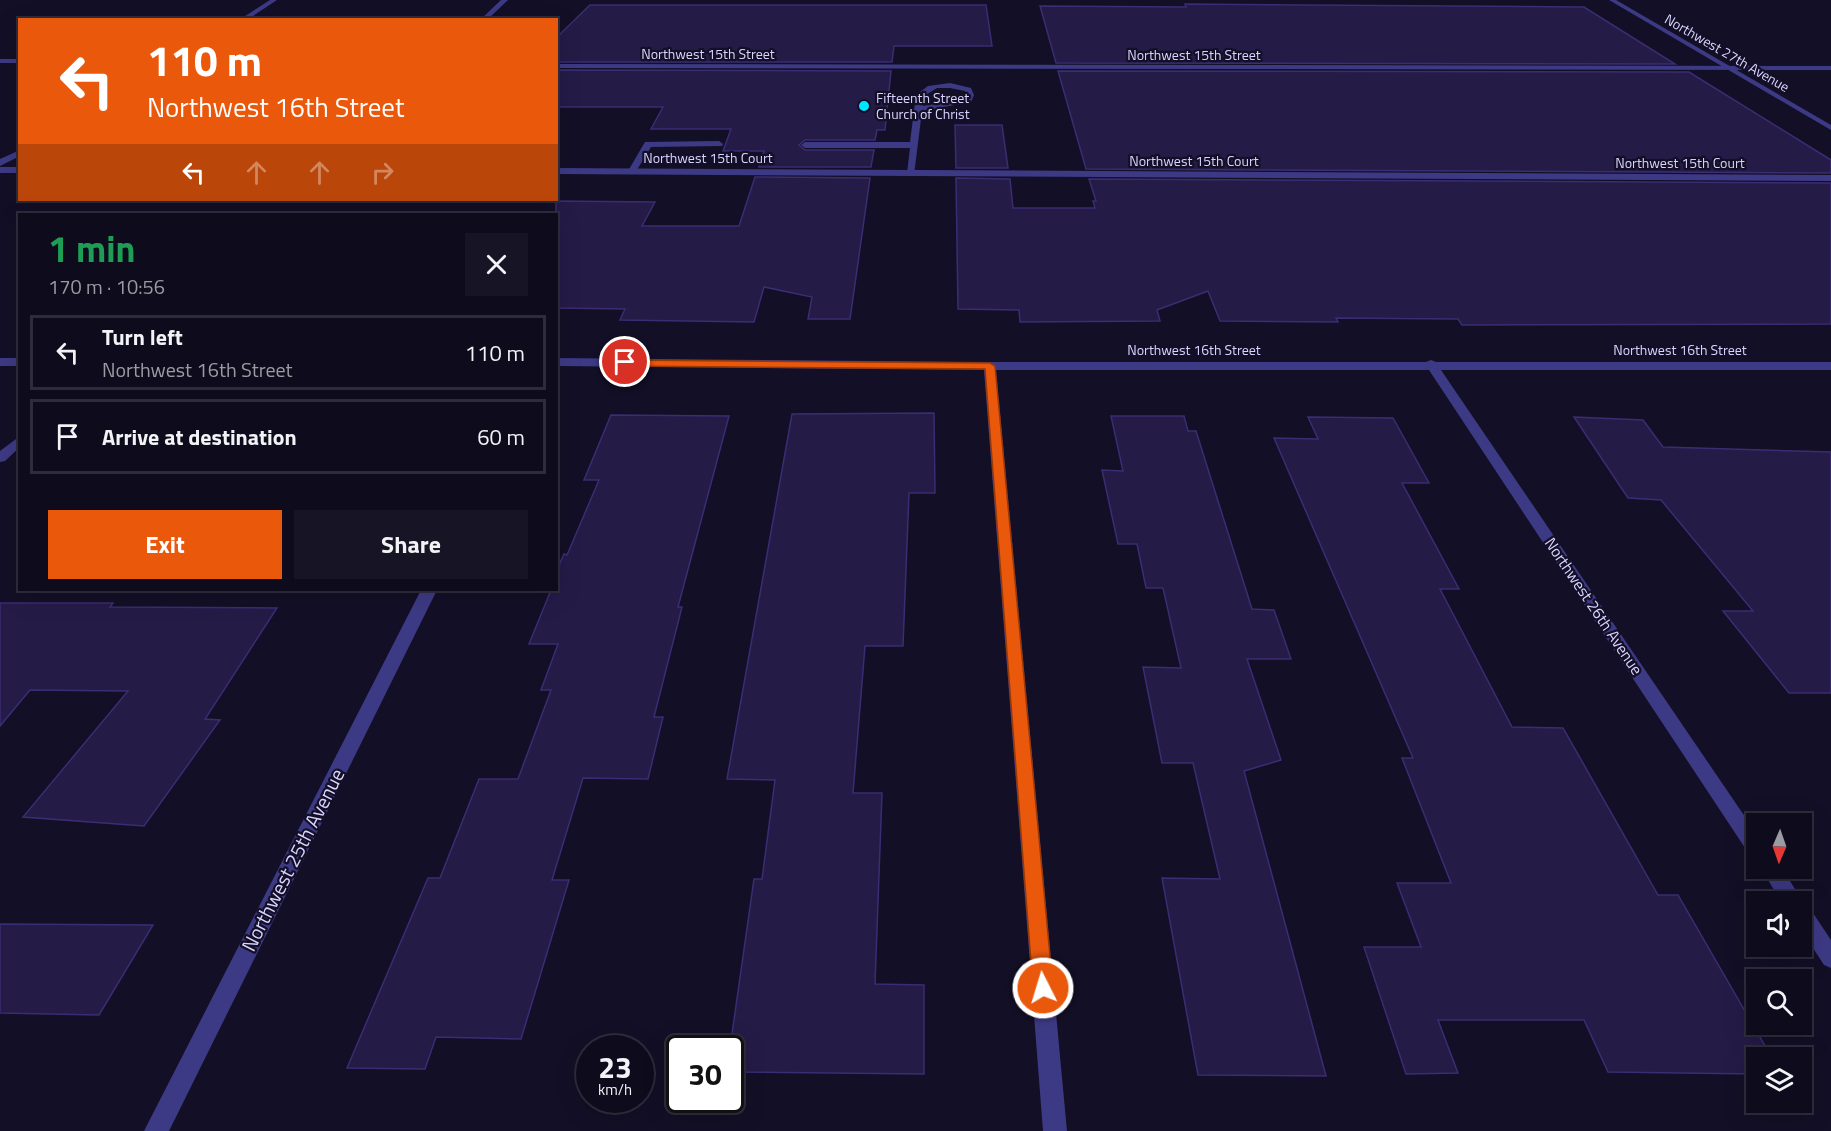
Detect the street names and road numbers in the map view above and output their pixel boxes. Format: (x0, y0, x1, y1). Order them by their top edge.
street label: Northwest 27th Avenue (1661, 8, 1794, 97)
street label: Northwest 15th Street (641, 43, 775, 64)
street label: Northwest 15th Street (1127, 44, 1261, 65)
street label: Northwest 15th Court (643, 147, 773, 168)
street label: Northwest 15th Court (1129, 150, 1259, 171)
street label: Northwest 15th Court (1615, 152, 1745, 173)
street label: Northwest 16th Street (1127, 339, 1261, 360)
street label: Northwest 16th Street (1613, 339, 1747, 360)
street label: Northwest 26th Avenue (1539, 532, 1649, 680)
street label: Northwest 25th Avenue (233, 763, 352, 957)

